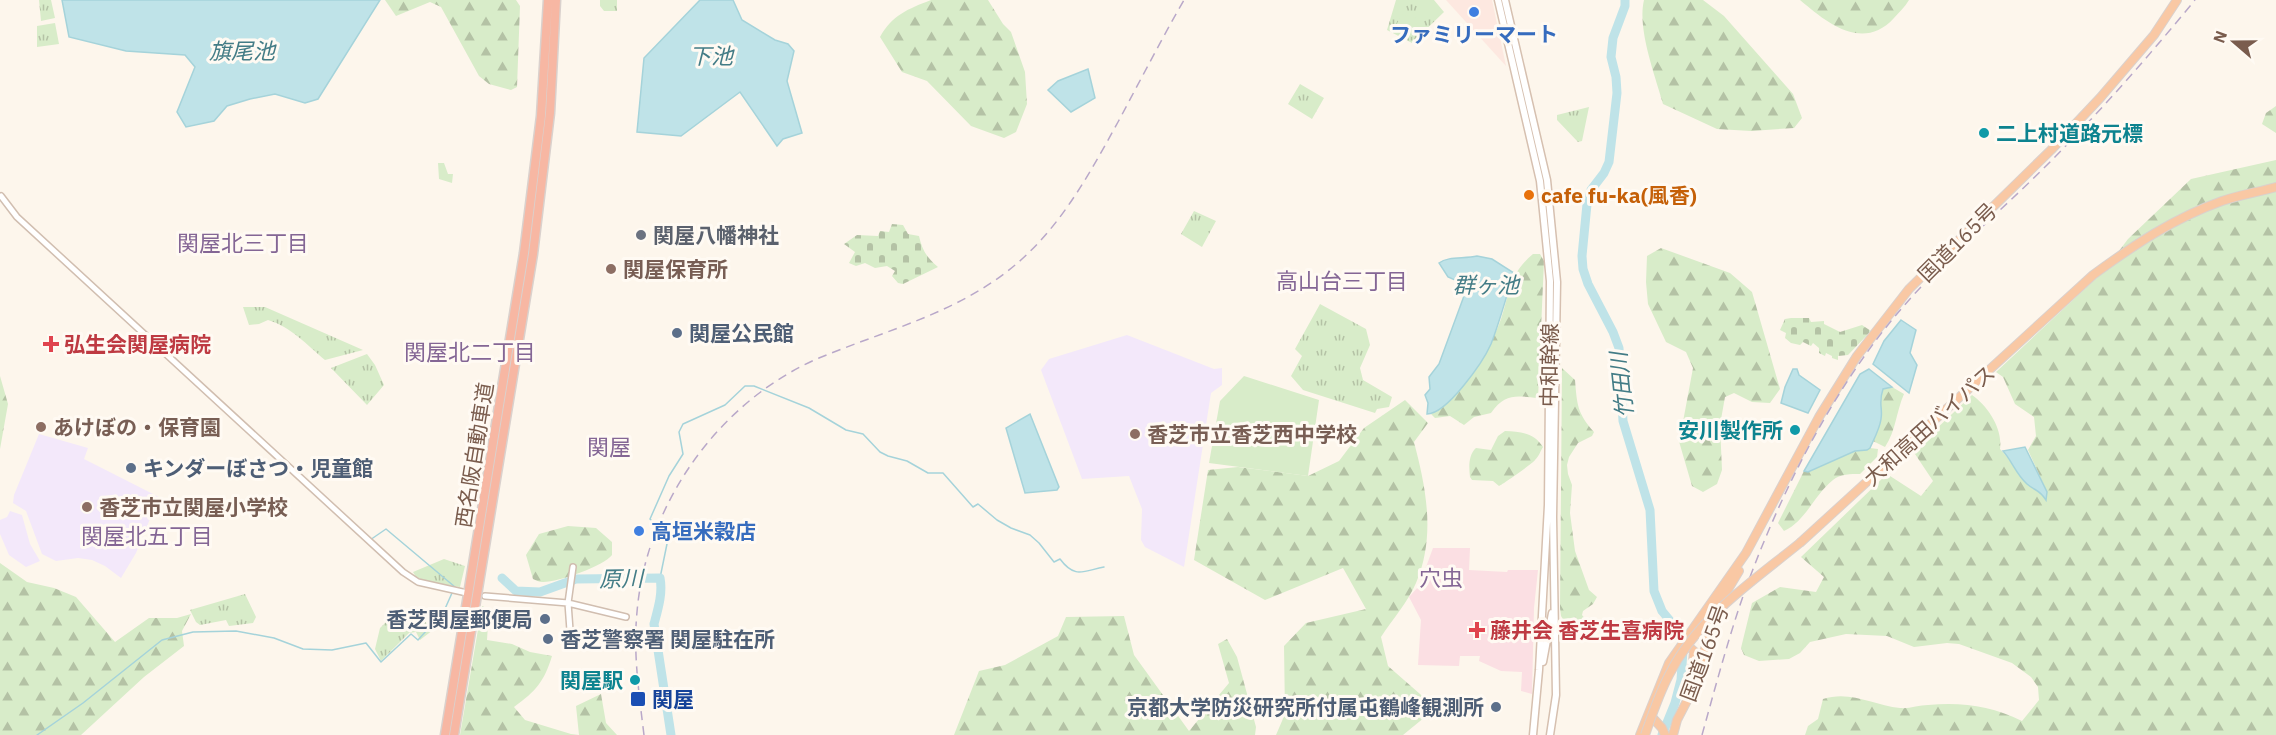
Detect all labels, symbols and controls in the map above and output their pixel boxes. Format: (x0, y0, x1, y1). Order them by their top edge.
marker: ファミリーマート (1467, 5, 1481, 19)
north arrow (2204, 12, 2264, 72)
place label: ファミリーマート (1390, 20, 1558, 48)
text: N (2209, 28, 2231, 46)
water label: 旗尾池 (209, 36, 277, 65)
water label: 下池 (689, 41, 735, 70)
place label: 二上村道路元標 (1996, 119, 2143, 147)
marker: 二上村道路元標 (1977, 126, 1991, 140)
place label: cafe fu-ka(風香) (1541, 181, 1697, 209)
marker: cafe fu-ka(風香) (1522, 188, 1536, 202)
street label: 国道165号 (1911, 196, 2003, 288)
place label: 関屋八幡神社 (653, 221, 779, 249)
district label: 関屋北三丁目 (177, 228, 309, 257)
marker: 関屋八幡神社 (634, 228, 648, 242)
place label: 関屋保育所 (623, 255, 728, 283)
marker: 関屋保育所 (604, 262, 618, 276)
district label: 高山台三丁目 (1276, 266, 1408, 295)
water label: 群ヶ池 (1453, 270, 1521, 299)
place label: 関屋公民館 (689, 319, 794, 347)
street label: 中和幹線 (1534, 323, 1564, 407)
marker: 関屋公民館 (670, 326, 684, 340)
place label: 弘生会関屋病院 (64, 330, 211, 358)
marker: 弘生会関屋病院 (42, 335, 60, 353)
district label: 関屋北二丁目 (404, 337, 536, 366)
water label: 竹田川 (1603, 349, 1639, 419)
street label: 大和高田バイパス (1857, 359, 2001, 491)
street label: 西名阪自動車道 (449, 380, 499, 530)
place label: あけぼの・保育園 (53, 413, 221, 441)
place label: 安川製作所 (1678, 416, 1783, 444)
marker: あけぼの・保育園 (34, 420, 48, 434)
place label: 香芝市立香芝西中学校 (1147, 420, 1357, 448)
marker: 安川製作所 (1788, 423, 1802, 437)
marker: 香芝市立香芝西中学校 (1128, 427, 1142, 441)
district label: 関屋 (587, 432, 631, 461)
place label: キンダーぼさつ・児童館 (143, 454, 373, 482)
marker: キンダーぼさつ・児童館 (124, 461, 138, 475)
place label: 香芝市立関屋小学校 (99, 493, 288, 521)
marker: 香芝市立関屋小学校 (80, 500, 94, 514)
place label: 高垣米穀店 (651, 517, 756, 545)
district label: 関屋北五丁目 (81, 521, 213, 550)
marker: 高垣米穀店 (632, 524, 646, 538)
water label: 原川 (599, 563, 645, 593)
district label: 穴虫 (1419, 563, 1463, 592)
street label: 国道165号 (1674, 601, 1734, 705)
place label: 香芝関屋郵便局 (386, 605, 533, 633)
marker: 香芝関屋郵便局 (538, 612, 552, 626)
place label: 藤井会 香芝生喜病院 (1490, 616, 1684, 644)
marker: 藤井会 香芝生喜病院 (1468, 621, 1486, 639)
place label: 香芝警察署 関屋駐在所 (560, 625, 775, 653)
marker: 香芝警察署 関屋駐在所 (541, 632, 555, 646)
place label: 関屋駅 (560, 666, 623, 694)
marker: 関屋駅 (628, 673, 642, 687)
place label: 関屋 (652, 685, 694, 713)
marker: 関屋 (629, 690, 647, 708)
place label: 京都大学防災研究所付属屯鶴峰観測所 (1127, 693, 1484, 721)
marker: 京都大学防災研究所付属屯鶴峰観測所 (1489, 700, 1503, 714)

